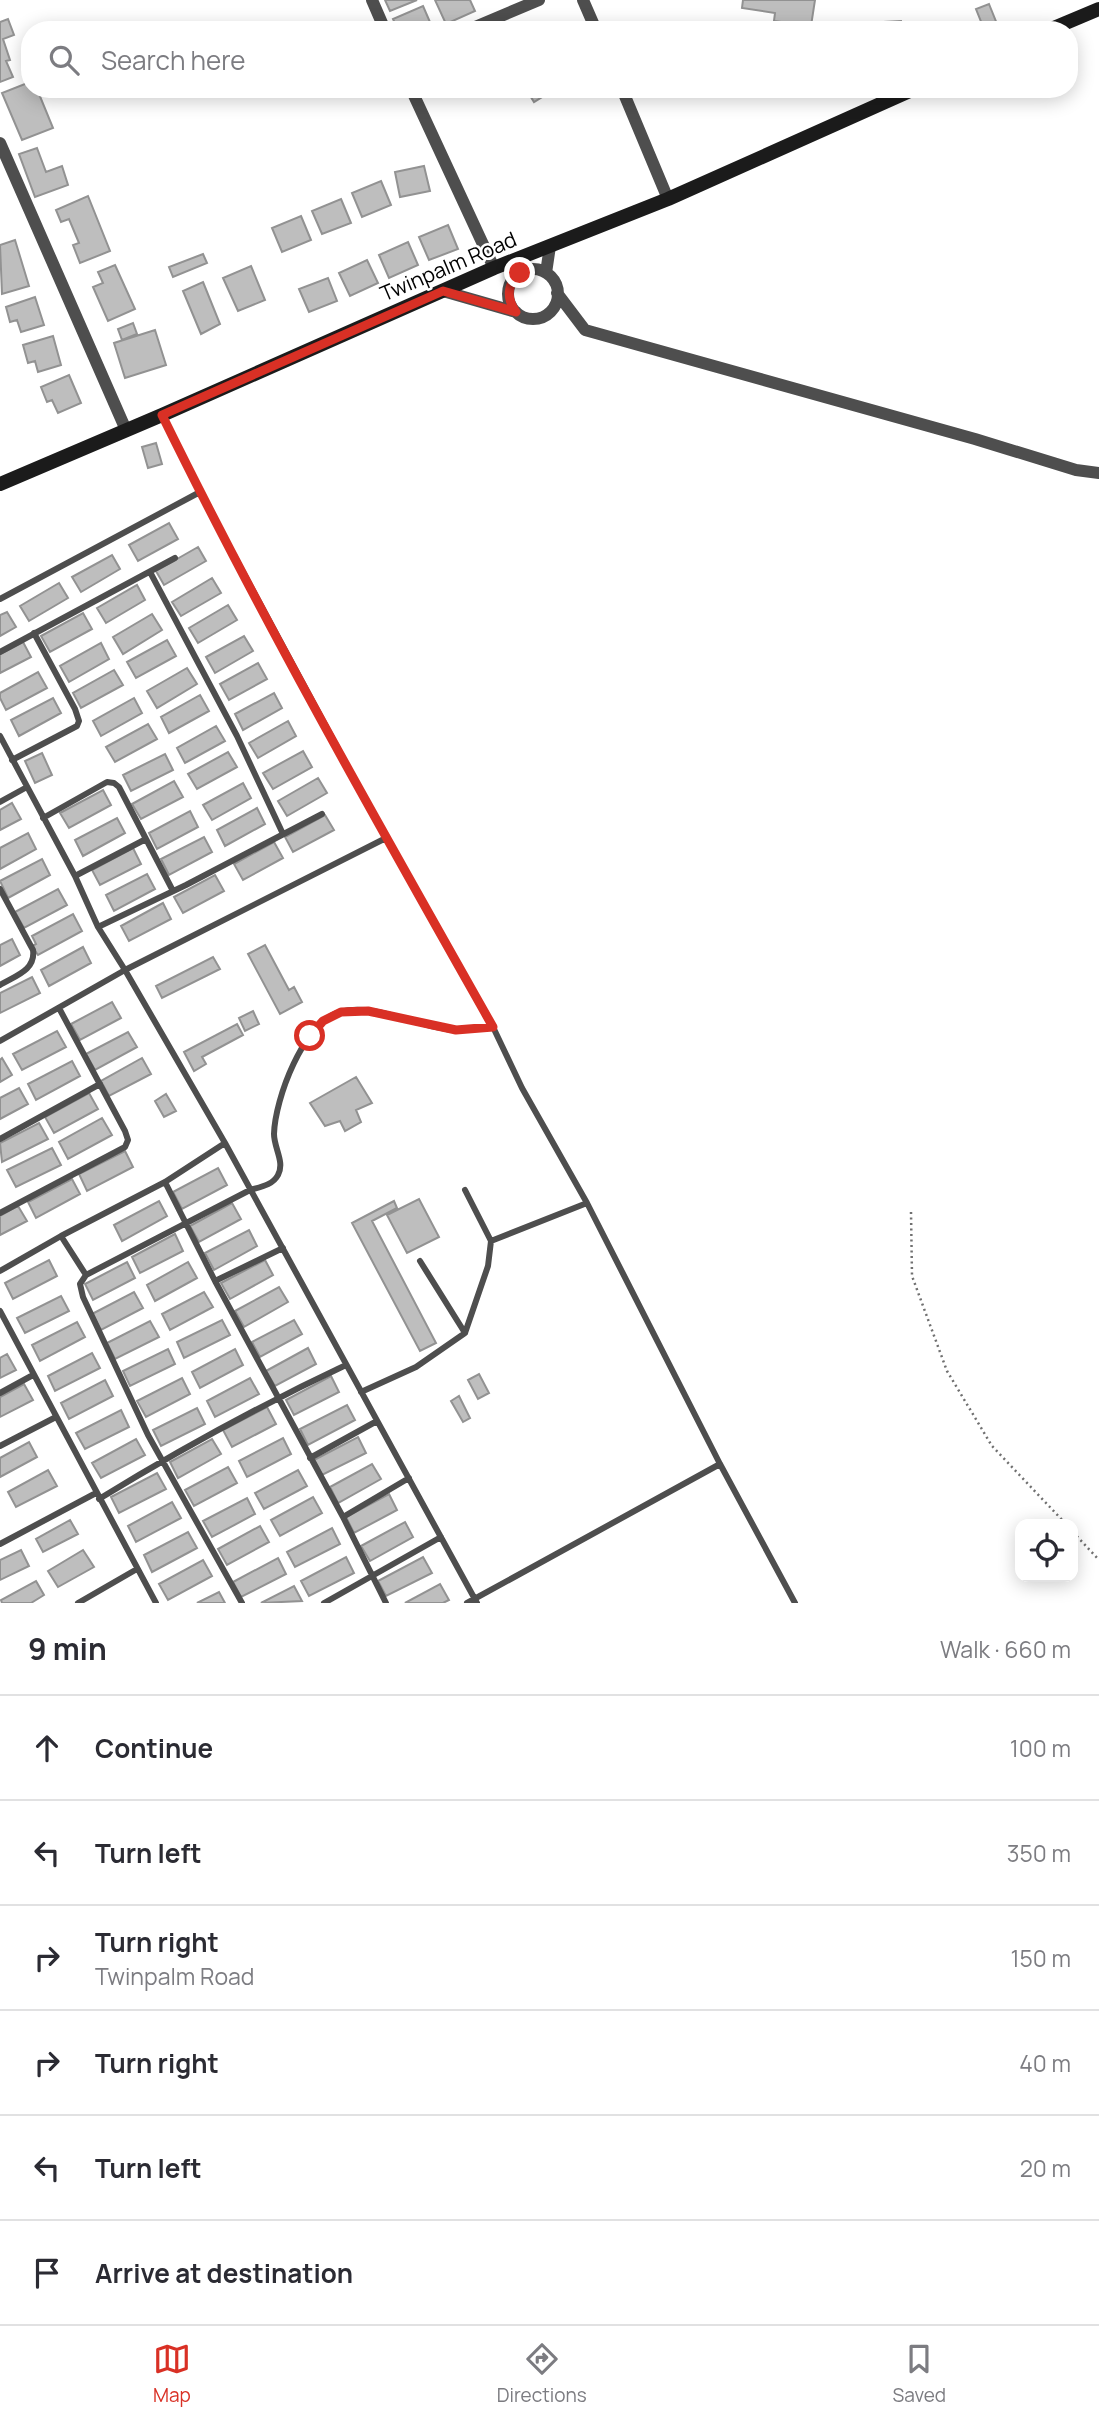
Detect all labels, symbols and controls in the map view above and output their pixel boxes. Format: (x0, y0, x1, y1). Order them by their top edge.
search box (21, 21, 1078, 98)
icon: search (45, 41, 83, 79)
text: Search here (101, 42, 246, 78)
street label: Twinpalm Road (376, 225, 520, 307)
route end (504, 257, 535, 288)
route start (294, 1020, 325, 1051)
map controls (1015, 1519, 1078, 1582)
button: locate (1015, 1519, 1078, 1582)
text: 9 min (28, 1628, 107, 1669)
text: Walk · 660 m (940, 1633, 1071, 1665)
icon: ahead (28, 1729, 66, 1767)
text: Continue (95, 1730, 213, 1766)
text: 100 m (1010, 1732, 1071, 1764)
icon: left (28, 1834, 66, 1872)
text: Turn left (95, 1835, 202, 1871)
text: 350 m (1007, 1837, 1071, 1869)
text: Turn right (95, 1924, 219, 1960)
icon: right (28, 1939, 66, 1977)
text: 150 m (1011, 1942, 1071, 1974)
text: Twinpalm Road (95, 1960, 254, 1992)
icon: right (28, 2044, 66, 2082)
text: Turn right (95, 2045, 219, 2081)
text: 40 m (1019, 2047, 1071, 2079)
icon: left (28, 2149, 66, 2187)
text: Turn left (95, 2150, 202, 2186)
text: 20 m (1020, 2152, 1071, 2184)
icon: arrive (28, 2254, 66, 2292)
text: Arrive at destination (95, 2255, 353, 2291)
tab: Map (153, 2340, 191, 2408)
tab: Directions (497, 2340, 587, 2408)
tab: Saved (893, 2340, 946, 2408)

